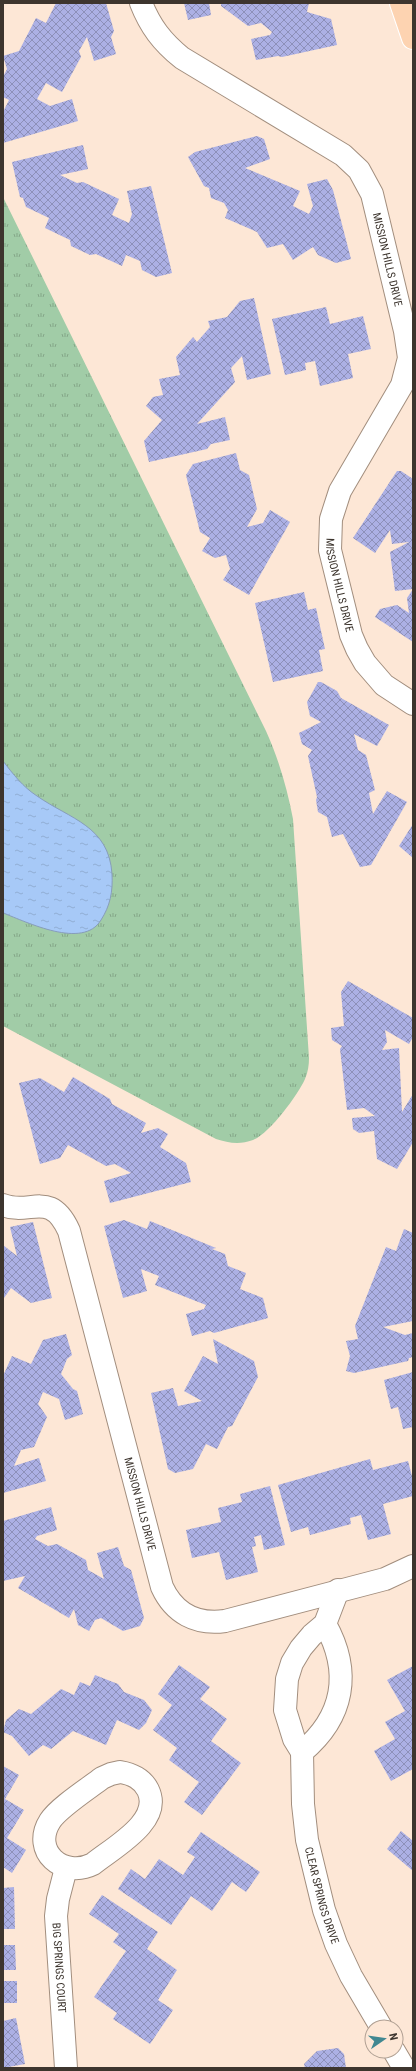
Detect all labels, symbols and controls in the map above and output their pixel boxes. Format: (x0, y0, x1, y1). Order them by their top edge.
street label: MISSION HILLS DRIVE (370, 211, 405, 308)
street label: MISSION HILLS DRIVE (323, 538, 357, 634)
street label: MISSION HILLS DRIVE (122, 1456, 159, 1553)
street label: CLEAR SPRINGS DRIVE (302, 1846, 342, 1946)
street label: BIG SPRINGS COURT (50, 1922, 69, 2013)
north arrow (364, 2019, 404, 2059)
text: N (386, 2032, 400, 2042)

